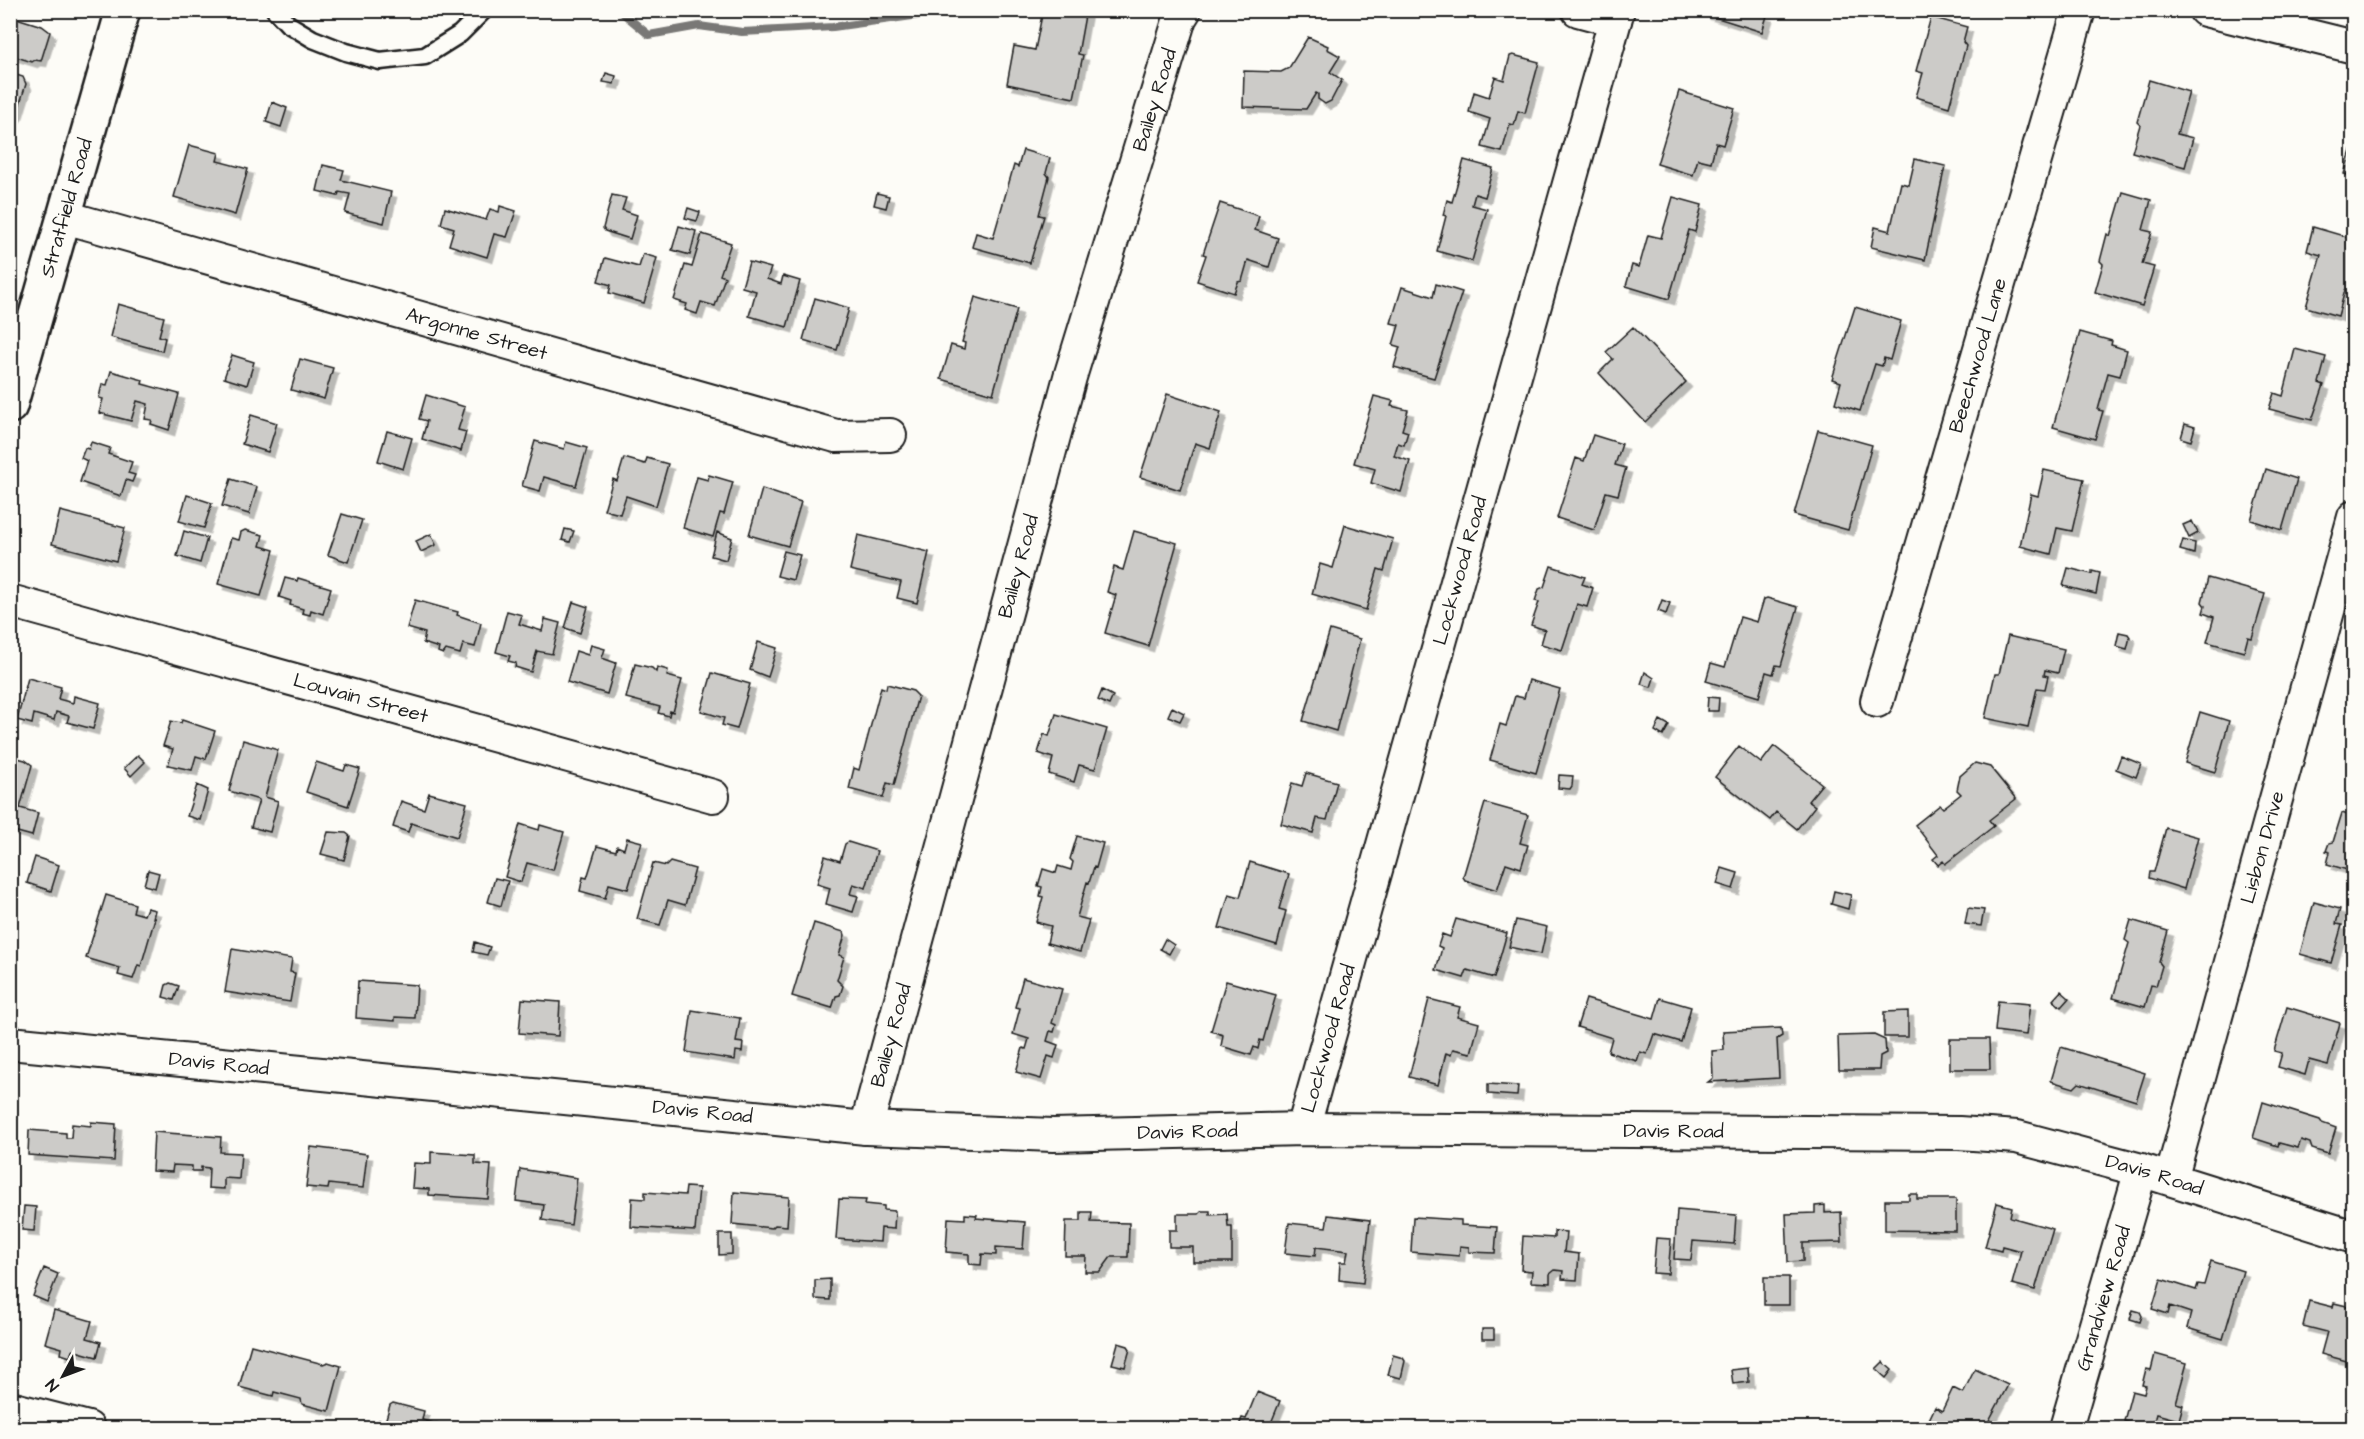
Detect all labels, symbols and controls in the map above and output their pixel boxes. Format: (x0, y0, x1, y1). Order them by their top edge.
street label: Bailey Road (1126, 45, 1184, 155)
street label: Stratfield Road (33, 135, 100, 281)
street label: Beechwood Lane (1942, 274, 2014, 436)
street label: Argonne Street (403, 301, 551, 367)
street label: Lockwood Road (1426, 493, 1494, 648)
street label: Bailey Road (991, 511, 1046, 621)
street label: Louvain Street (290, 666, 431, 730)
street label: Lisbon Drive (2234, 788, 2292, 907)
street label: Lockwood Road (1294, 961, 1363, 1116)
street label: Bailey Road (864, 980, 919, 1090)
street label: Davis Road (168, 1045, 270, 1083)
street label: Davis Road (651, 1093, 754, 1131)
street label: Davis Road (1137, 1117, 1238, 1147)
street label: Davis Road (1623, 1117, 1724, 1146)
street label: Davis Road (2102, 1147, 2207, 1203)
street label: Grandview Road (2069, 1223, 2138, 1374)
north arrow (33, 1346, 93, 1406)
text: N (41, 1374, 64, 1396)

